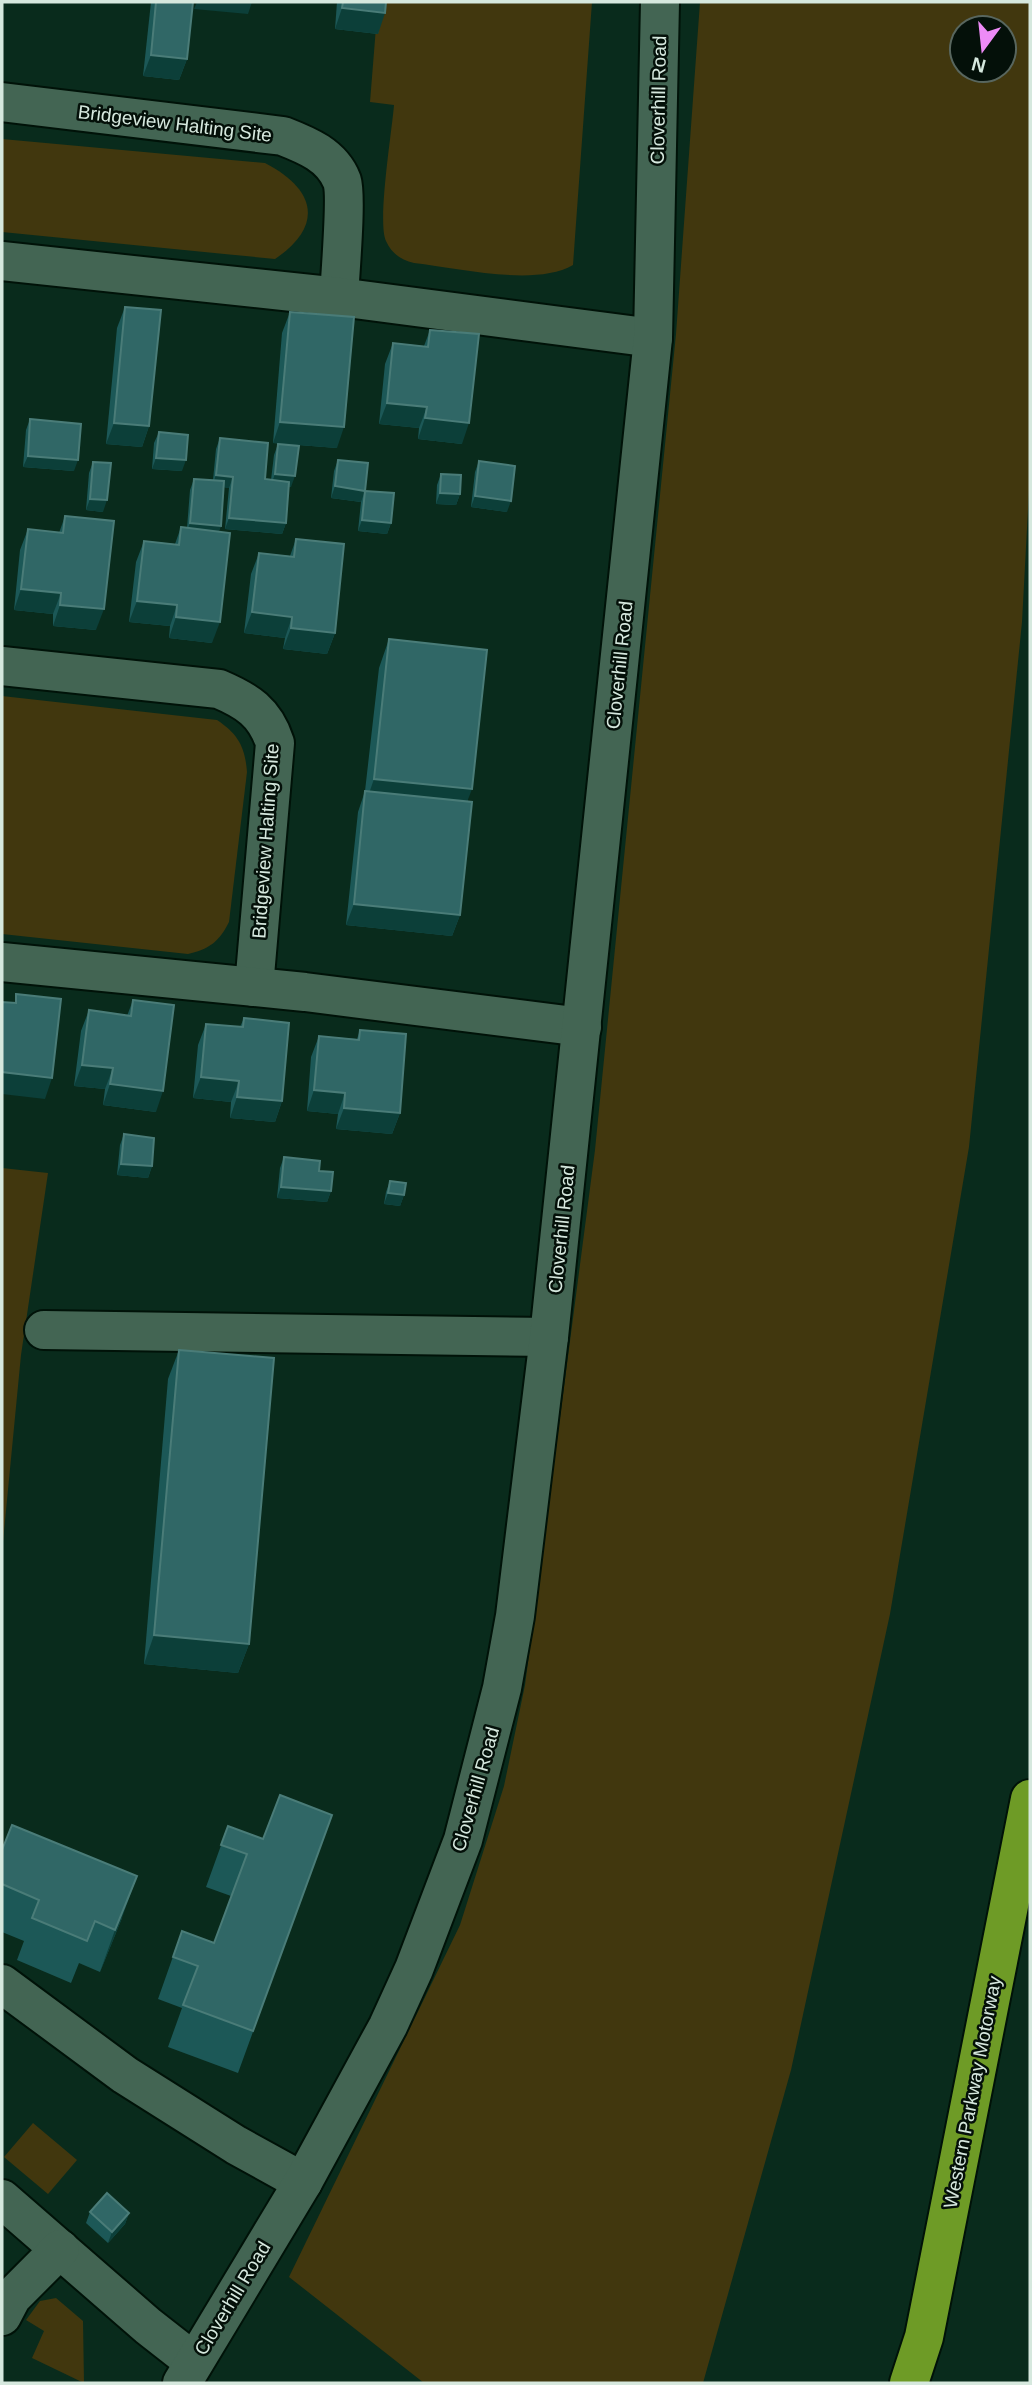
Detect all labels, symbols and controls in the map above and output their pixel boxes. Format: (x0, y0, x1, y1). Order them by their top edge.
north arrow (948, 14, 1018, 84)
street label: Cloverhill Road (647, 35, 670, 165)
text: N (969, 53, 988, 77)
street label: Bridgeview Halting Site (77, 101, 273, 146)
street label: Cloverhill Road (602, 600, 637, 730)
street label: Bridgeview Halting Site (248, 743, 283, 939)
street label: Cloverhill Road (544, 1164, 579, 1294)
street label: Cloverhill Road (448, 1724, 503, 1854)
street label: Western Parkway Motorway (940, 1974, 1005, 2210)
street label: Cloverhill Road (190, 2238, 275, 2359)

